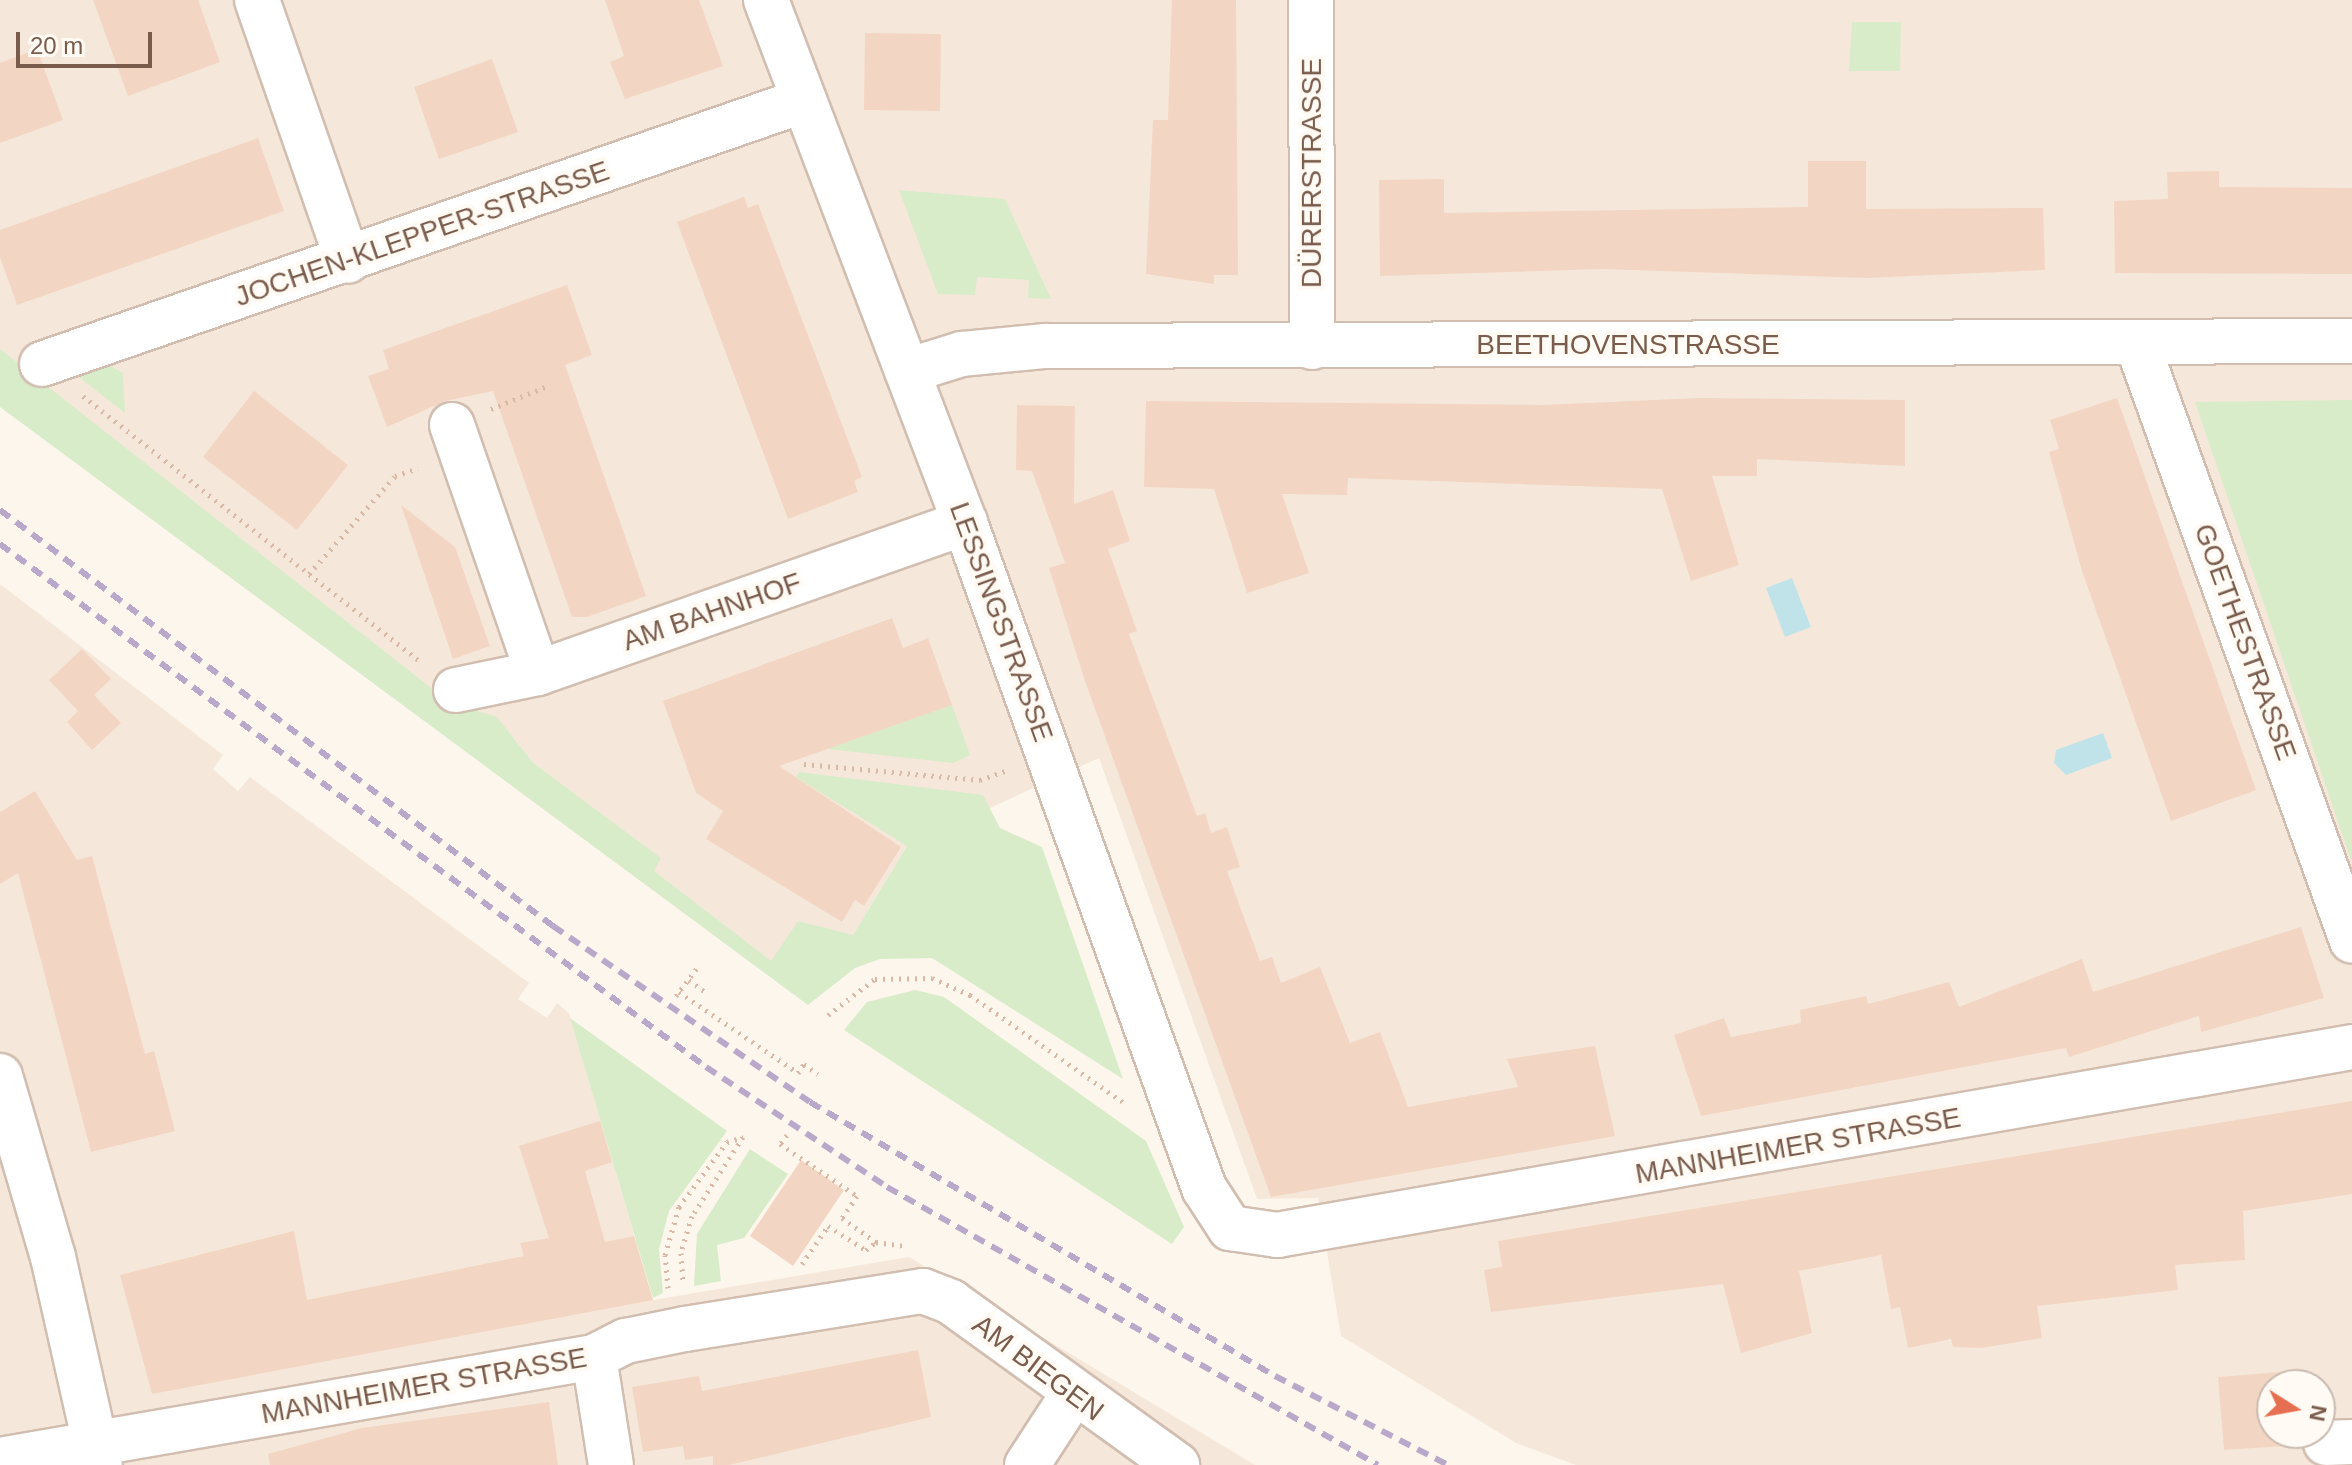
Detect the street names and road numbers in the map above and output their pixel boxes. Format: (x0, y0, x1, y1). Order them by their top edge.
street label: DÜRERSTRASSE (1295, 58, 1329, 288)
street label: JOCHEN-KLEPPER-STRASSE (230, 154, 614, 314)
street label: BEETHOVENSTRASSE (1476, 328, 1780, 362)
street label: LESSINGSTRASSE (942, 498, 1060, 746)
street label: GOETHESTRASSE (2187, 519, 2303, 765)
street label: AM BAHNHOF (618, 566, 806, 658)
street label: MANNHEIMER STRASSE (1633, 1101, 1963, 1191)
street label: AM BIEGEN (966, 1308, 1110, 1428)
street label: MANNHEIMER STRASSE (259, 1341, 589, 1431)

